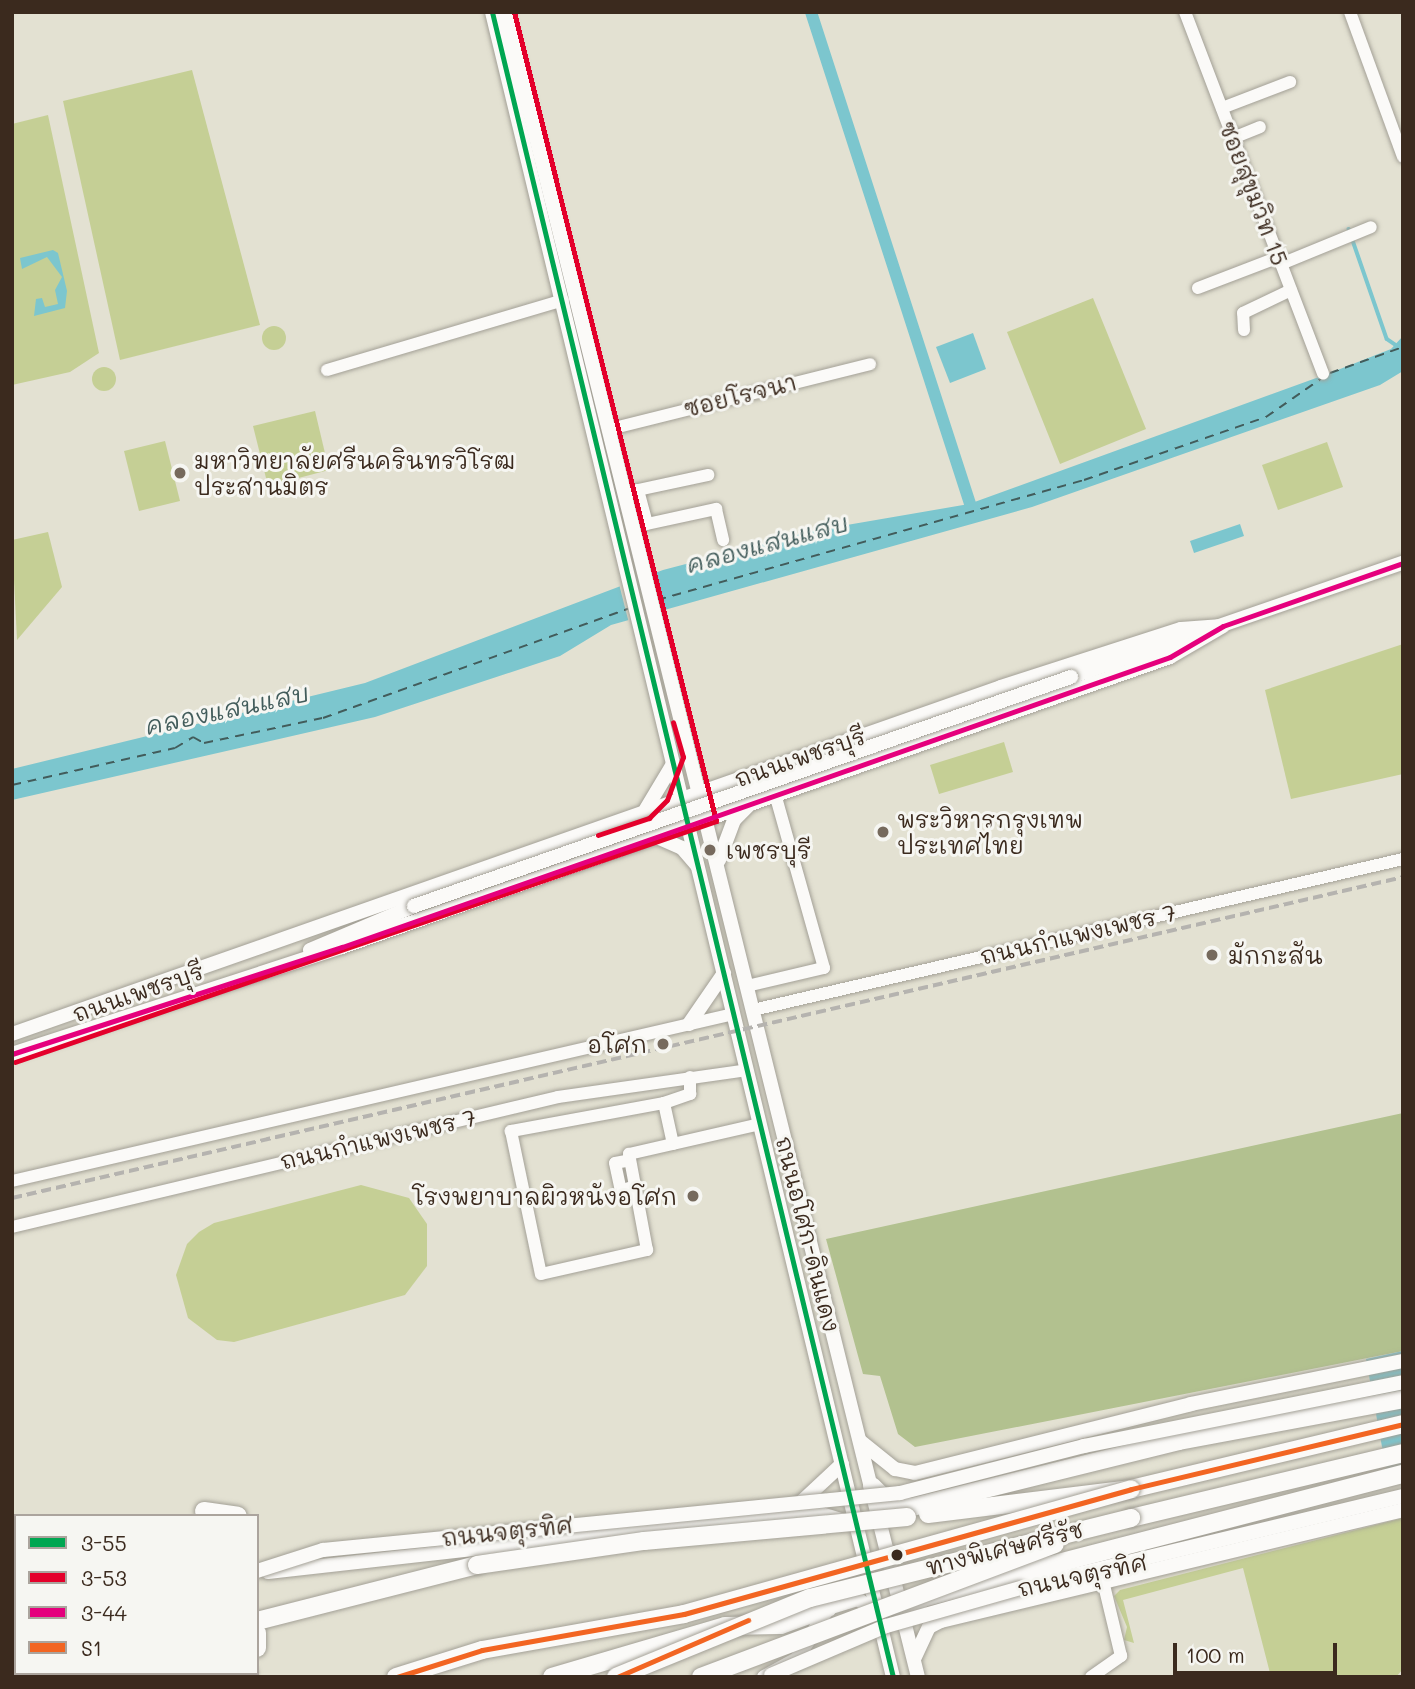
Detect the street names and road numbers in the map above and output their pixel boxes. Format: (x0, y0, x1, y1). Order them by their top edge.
street label: ซอยสุขุมวิท 15 (1214, 117, 1294, 269)
street label: ซอยโรจนา (681, 368, 799, 422)
street label: ถนนเพชรบุรี (731, 722, 869, 792)
street label: ถนนกำแพงเพชร 7 (977, 898, 1179, 970)
street label: ถนนเพชรบุรี (69, 957, 207, 1027)
street label: ถนนกำแพงเพชร 7 (277, 1103, 479, 1175)
street label: ถนนอโศก-ดินแดง (770, 1133, 846, 1335)
street label: ถนนจตุรทิศ (440, 1510, 574, 1552)
street label: ทางพิเศษศรีรัช (922, 1515, 1086, 1581)
street label: ถนนจตุรทิศ (1015, 1548, 1149, 1602)

